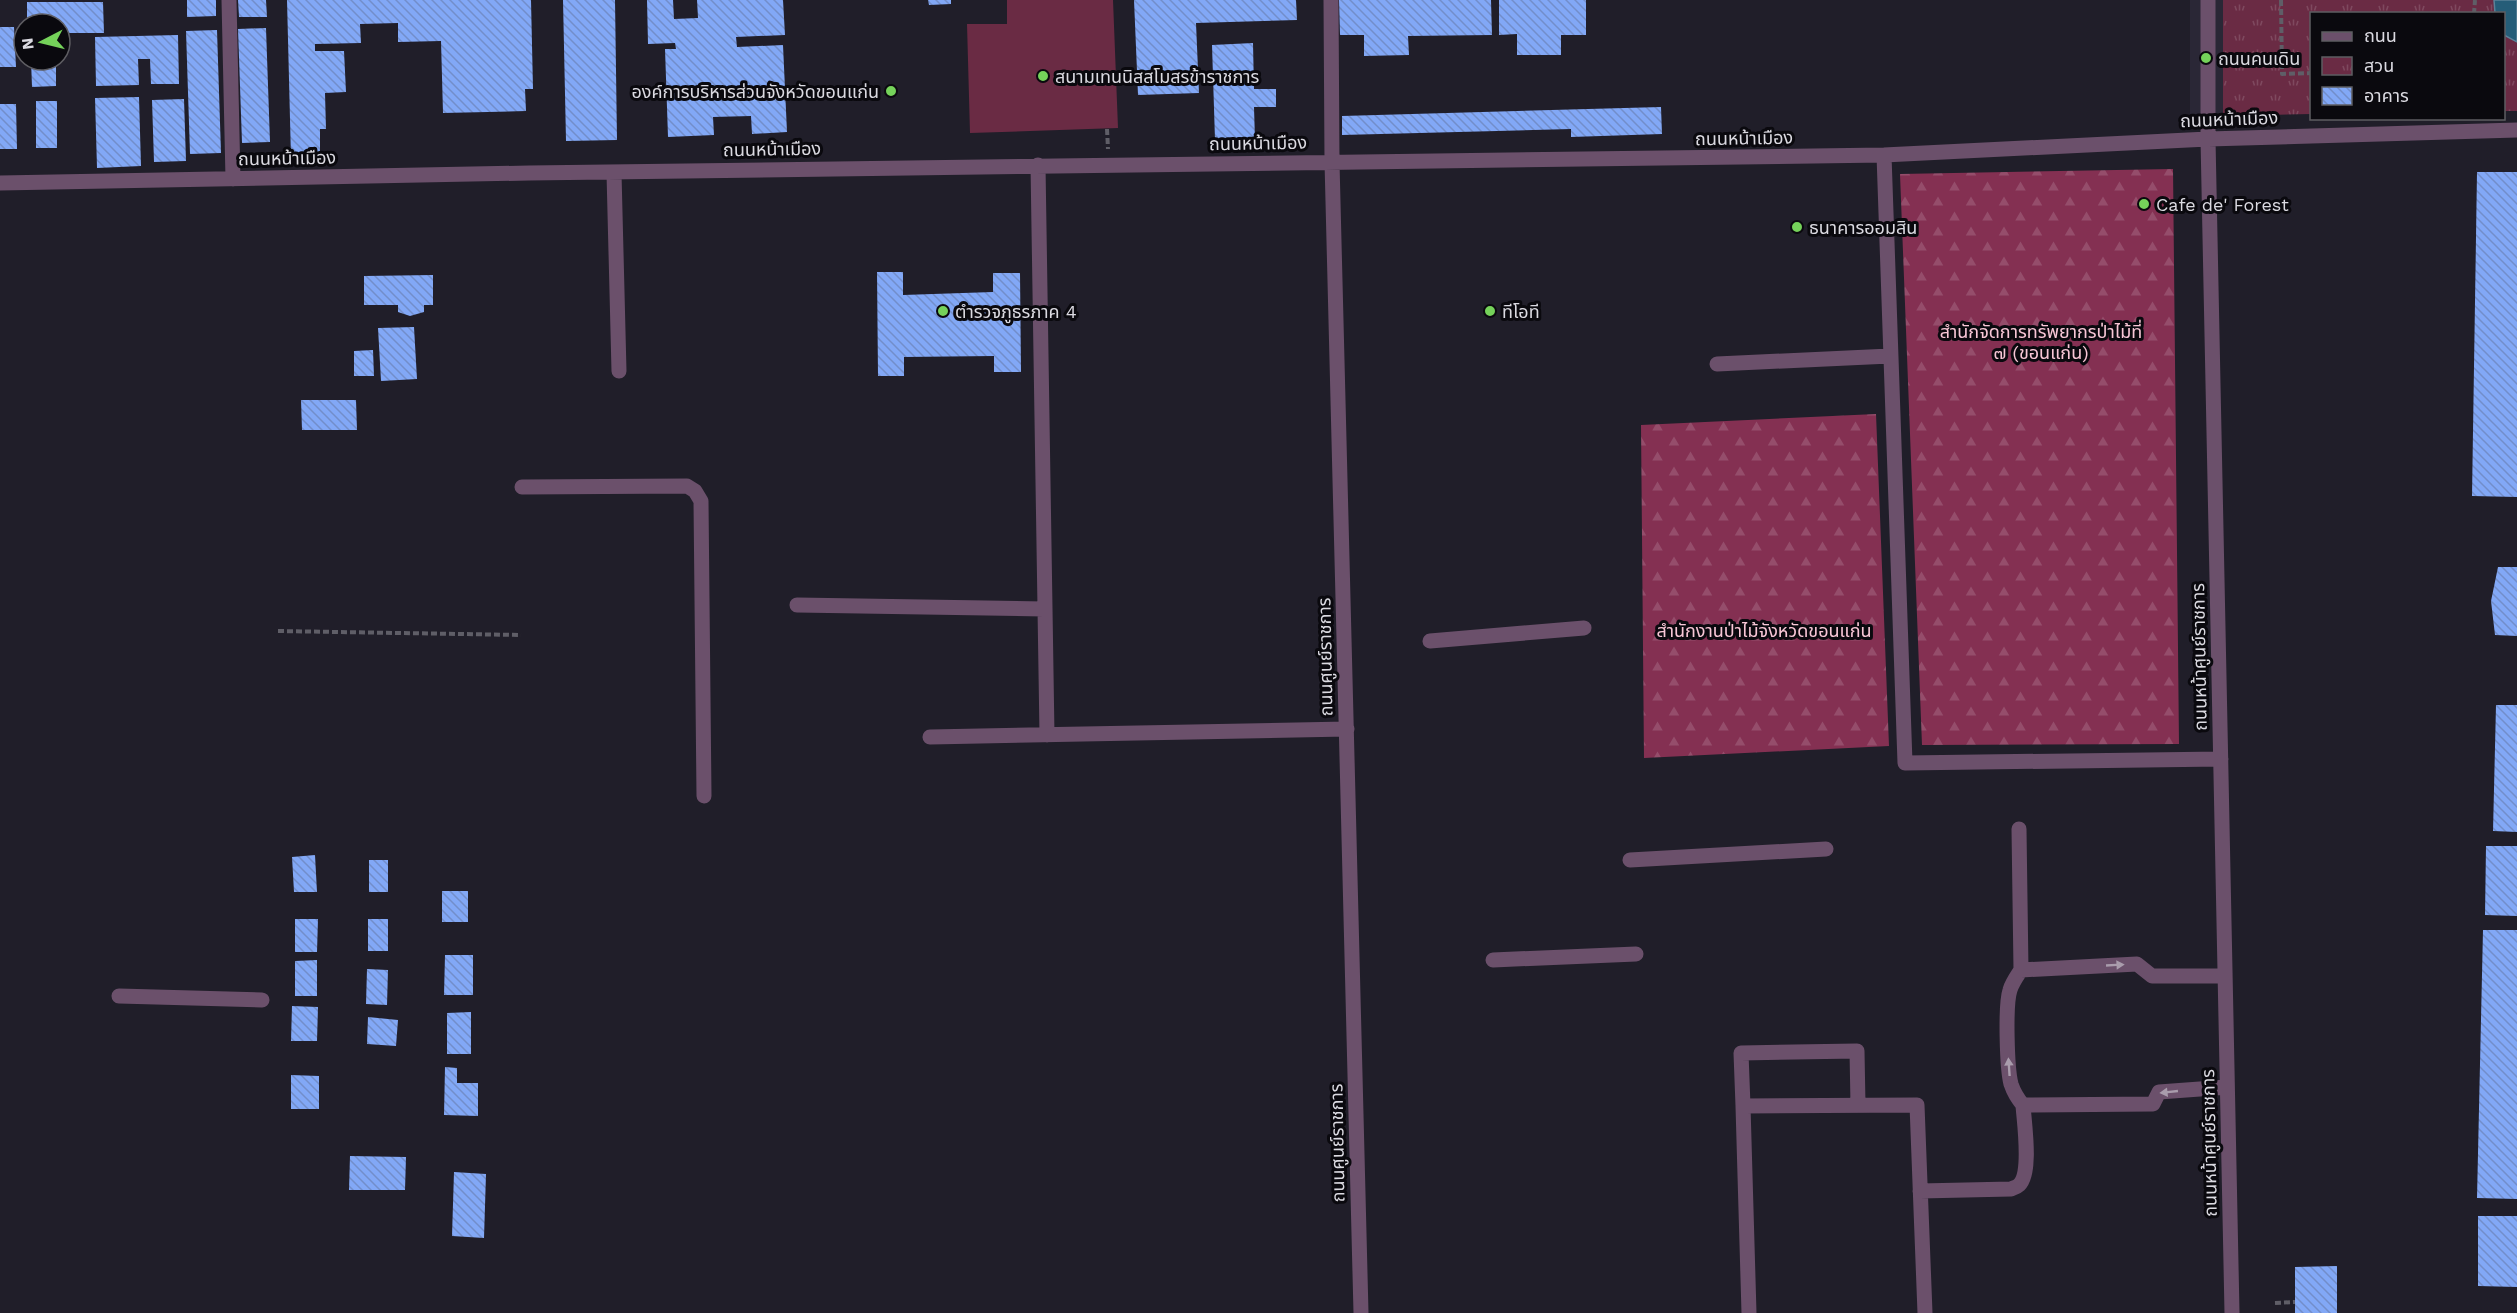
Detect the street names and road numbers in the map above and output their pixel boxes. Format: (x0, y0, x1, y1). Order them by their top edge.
street label: ถนนหน้าเมือง (2180, 107, 2278, 131)
street label: ถนนหน้าเมือง (1695, 127, 1793, 149)
street label: ถนนหน้าเมือง (1209, 132, 1307, 154)
street label: ถนนหน้าเมือง (723, 138, 821, 160)
street label: ถนนหน้าเมือง (238, 147, 336, 169)
street label: ถนนหน้าศูนย์ราชการ (2187, 583, 2213, 731)
street label: ถนนศูนย์ราชการ (1313, 597, 1339, 717)
street label: ถนนหน้าศูนย์ราชการ (2197, 1069, 2223, 1217)
street label: ถนนศูนย์ราชการ (1325, 1083, 1351, 1203)

